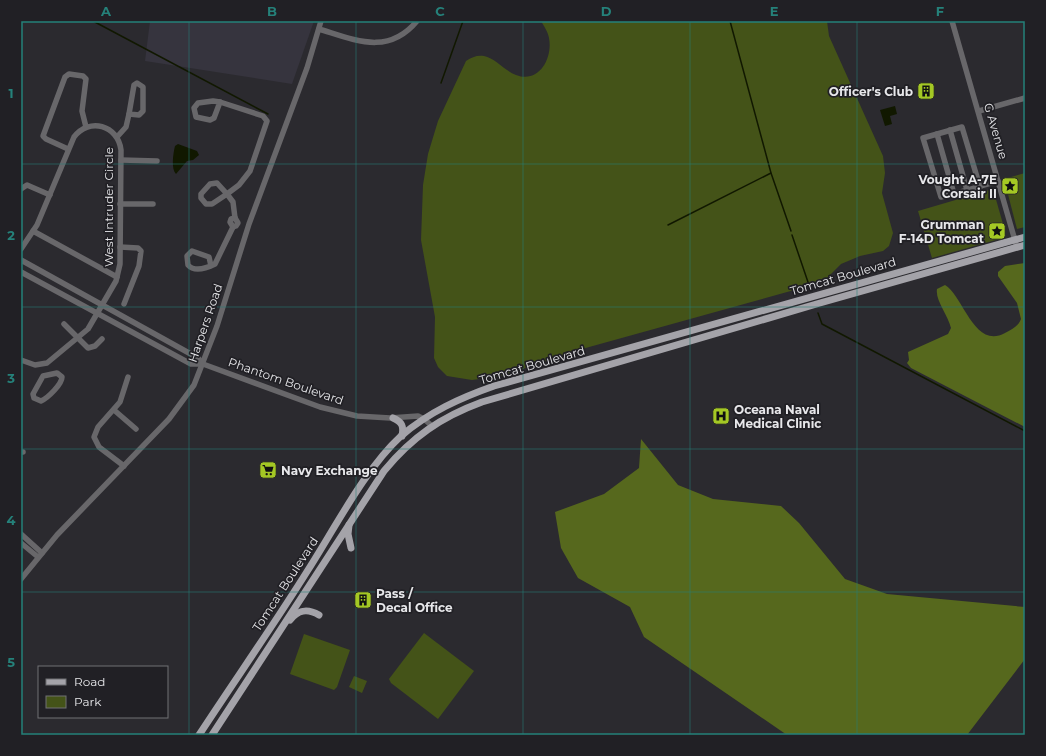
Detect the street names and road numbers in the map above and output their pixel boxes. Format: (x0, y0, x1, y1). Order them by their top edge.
street label: G Avenue (981, 101, 1011, 161)
street label: West Intruder Circle (101, 147, 116, 267)
street label: Tomcat Boulevard (788, 254, 898, 298)
street label: Harpers Road (185, 282, 225, 364)
street label: Tomcat Boulevard (477, 343, 587, 387)
street label: Phantom Boulevard (226, 354, 346, 408)
street label: Tomcat Boulevard (249, 534, 321, 634)

